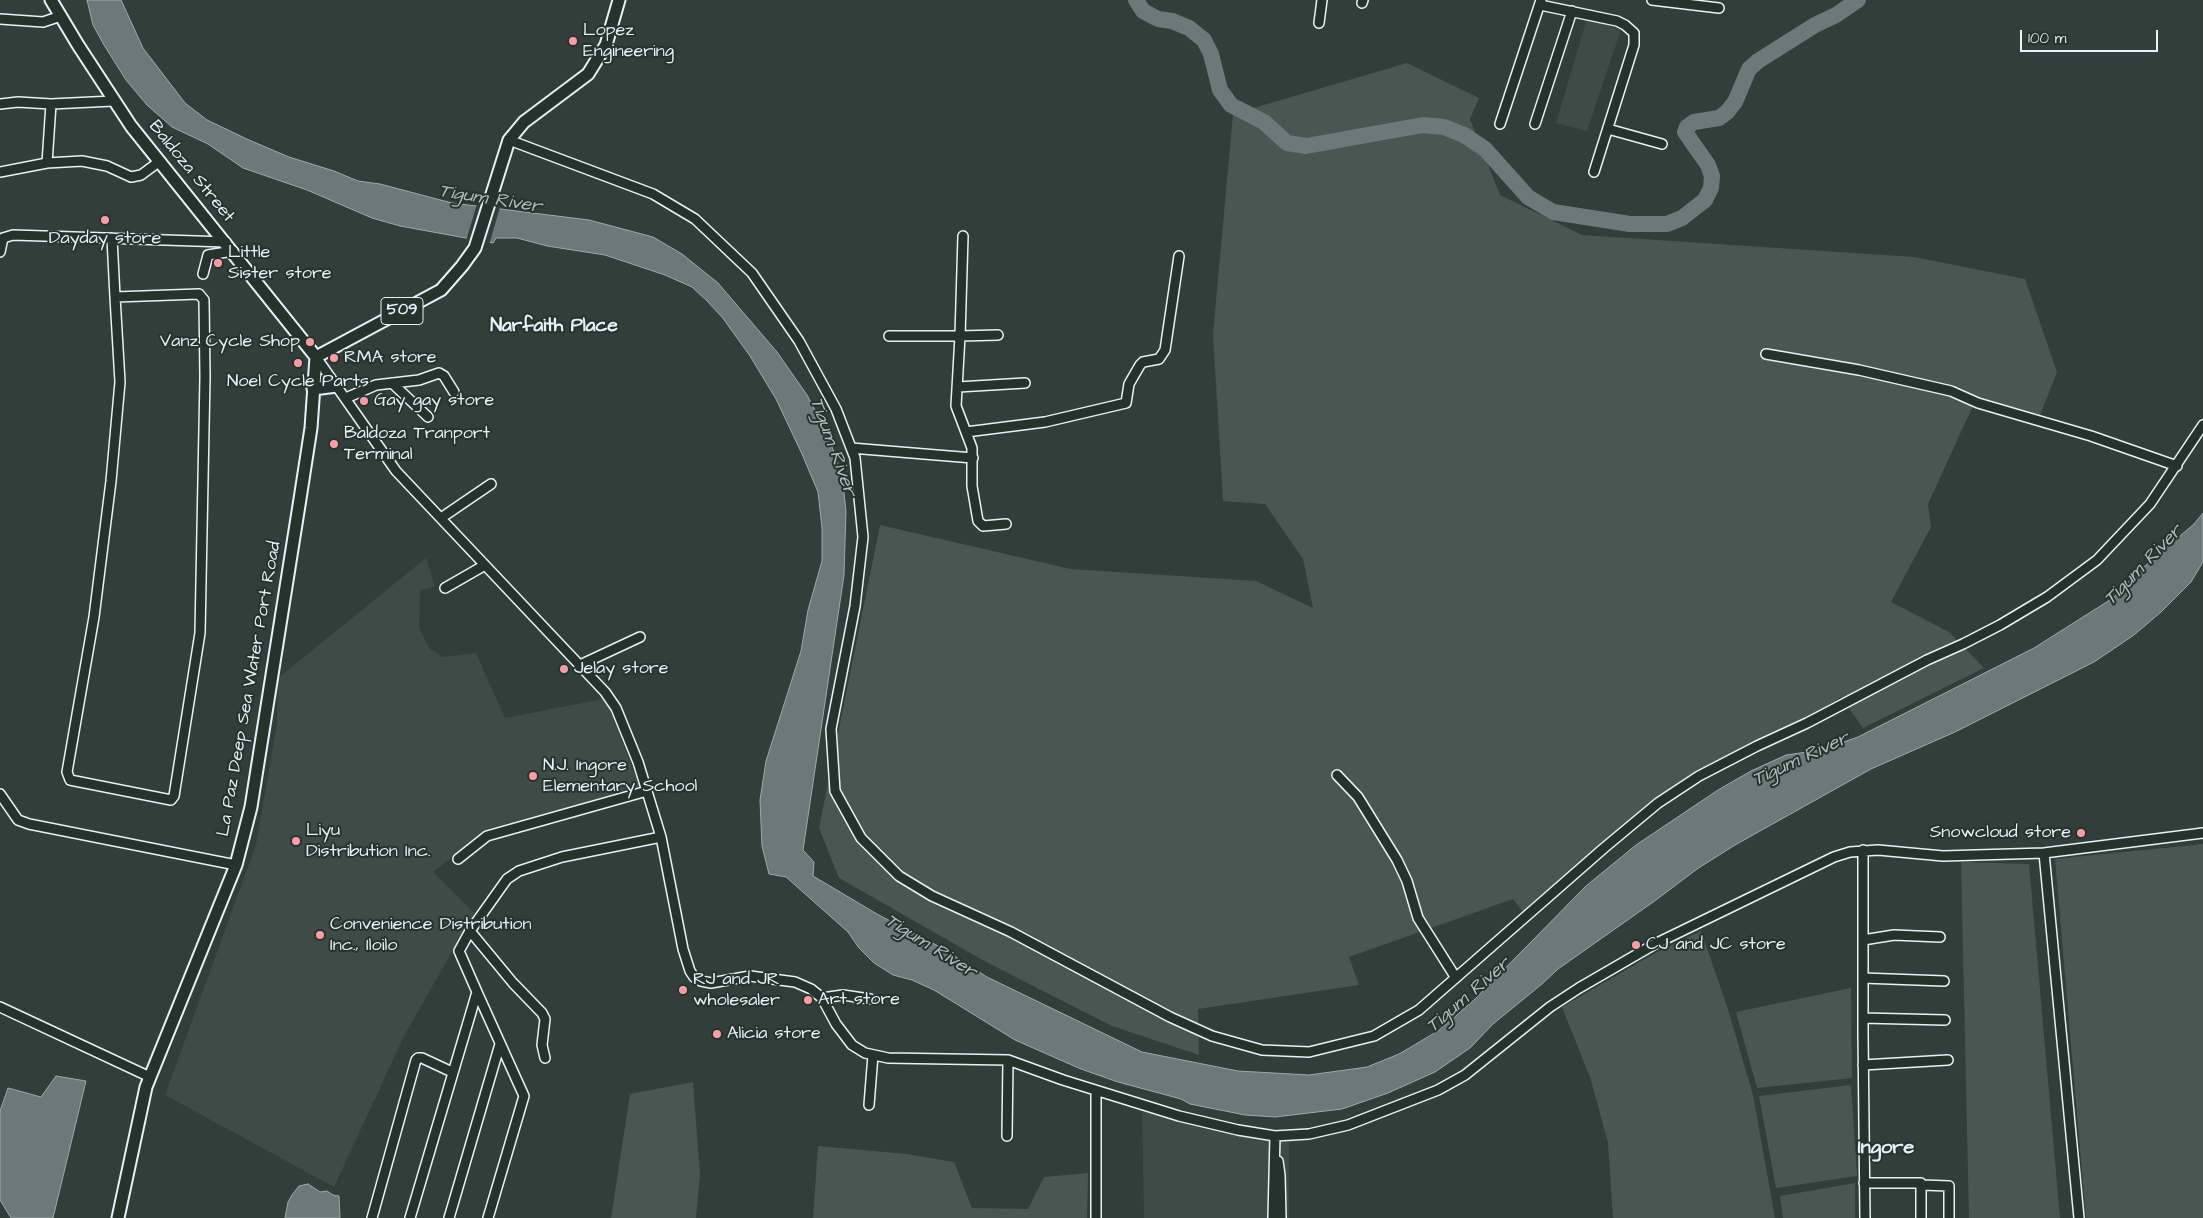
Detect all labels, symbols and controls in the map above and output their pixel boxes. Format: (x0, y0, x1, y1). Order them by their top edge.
place label: Lopez Engineering (583, 20, 674, 62)
scale bar (2023, 20, 2160, 52)
text: 100 m (2028, 28, 2067, 49)
marker: Lopez Engineering (567, 35, 579, 47)
street label: Baldoza Street (143, 117, 239, 227)
water label: Tigum River (437, 181, 543, 219)
marker: Dayday store (99, 214, 111, 226)
place label: Dayday store (49, 228, 161, 250)
place label: Little Sister store (228, 242, 332, 284)
marker: Little Sister store (212, 257, 224, 269)
road number: 509 (381, 298, 423, 324)
district label: Narfaith Place (490, 316, 618, 338)
place label: Vanz Cycle Shop (160, 331, 300, 353)
marker: Vanz Cycle Shop (304, 336, 316, 348)
place label: RMA store (344, 347, 437, 369)
marker: RMA store (328, 352, 340, 364)
marker: Noel Cycle Parts (292, 357, 304, 369)
place label: Noel Cycle Parts (227, 371, 369, 393)
place label: Gay gay store (374, 390, 494, 412)
water label: Tigum River (804, 394, 860, 500)
marker: Gay gay store (358, 395, 370, 407)
place label: Baldoza Tranport Terminal (344, 423, 490, 466)
marker: Baldoza Tranport Terminal (328, 438, 340, 450)
water label: Tigum River (2100, 521, 2188, 611)
street label: La Paz Deep Sea Water Port Road (213, 540, 287, 838)
place label: Jelay store (574, 658, 668, 680)
marker: Jelay store (558, 663, 570, 675)
water label: Tigum River (1749, 728, 1853, 792)
place label: N.J. Ingore Elementary School (543, 755, 697, 798)
marker: N.J. Ingore Elementary School (527, 770, 539, 782)
place label: Liyu Distribution Inc. (306, 820, 431, 862)
place label: Snowcloud store (1930, 822, 2071, 844)
marker: Snowcloud store (2075, 827, 2087, 839)
marker: Liyu Distribution Inc. (290, 835, 302, 847)
water label: Tigum River (880, 910, 980, 984)
place label: Convenience Distribution Inc., Iloilo (330, 914, 531, 956)
marker: Convenience Distribution Inc., Iloilo (314, 929, 326, 941)
place label: CJ and JC store (1646, 934, 1786, 956)
marker: CJ and JC store (1630, 939, 1642, 951)
water label: Tigum River (1422, 953, 1516, 1039)
place label: RJ and JR wholesaler (693, 969, 780, 1012)
marker: RJ and JR wholesaler (677, 984, 689, 996)
place label: Art store (818, 989, 900, 1011)
marker: Art store (802, 994, 814, 1006)
place label: Alicia store (727, 1023, 821, 1045)
marker: Alicia store (711, 1028, 723, 1040)
district label: Ingore (1858, 1137, 1914, 1161)

